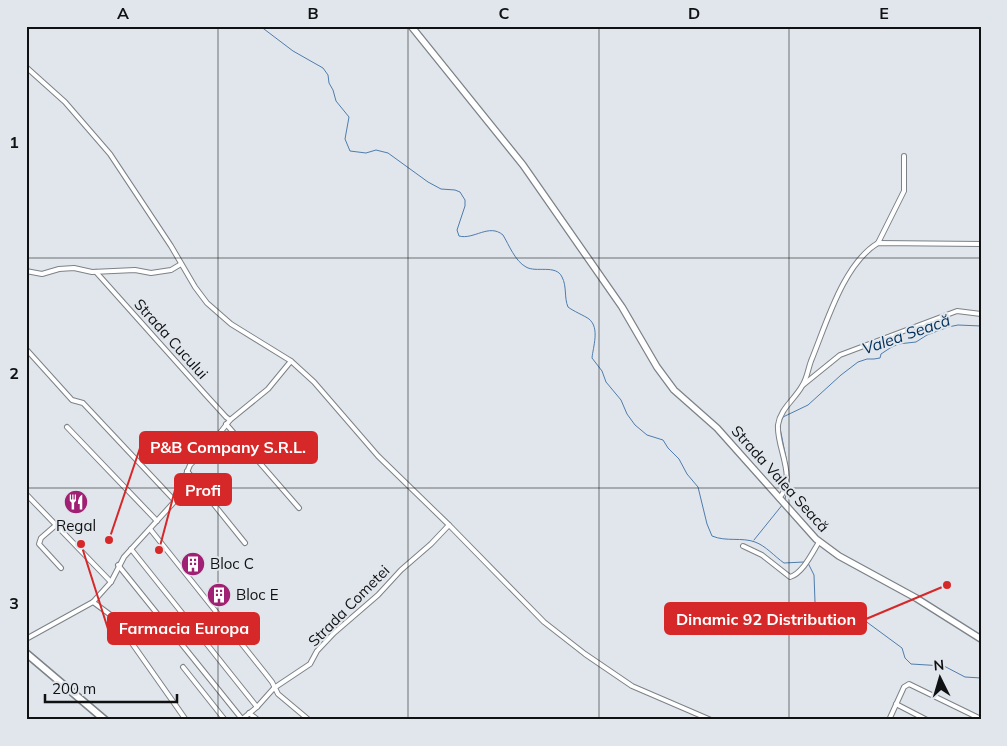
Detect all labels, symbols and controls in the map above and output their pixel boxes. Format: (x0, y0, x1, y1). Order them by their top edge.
text: A (117, 3, 129, 23)
text: B (307, 3, 319, 23)
text: C (499, 3, 510, 23)
text: D (688, 3, 700, 23)
text: E (879, 3, 889, 23)
text: 1 (9, 132, 19, 152)
street label: Strada Cucului (130, 295, 212, 383)
water label: Valea Seacă (859, 309, 953, 358)
text: 2 (9, 363, 19, 383)
street label: Strada Valea Seacă (727, 421, 833, 536)
callout: P&B Company S.R.L. (140, 432, 317, 463)
text: P&B Company S.R.L. (150, 437, 306, 457)
callout: Profi (175, 474, 231, 505)
text: Profi (185, 480, 221, 500)
restaurant icon: Regal (63, 489, 89, 515)
place label: Regal (56, 516, 96, 535)
building icon: Bloc C (180, 551, 206, 577)
place label: Bloc C (210, 554, 254, 573)
street label: Strada Cometei (304, 561, 393, 650)
building icon: Bloc E (206, 582, 232, 608)
place label: Bloc E (236, 585, 279, 604)
text: 3 (9, 593, 19, 613)
callout: Dinamic 92 Distribution (665, 603, 866, 634)
text: Dinamic 92 Distribution (676, 609, 856, 629)
callout: Farmacia Europa (108, 613, 259, 644)
text: Farmacia Europa (119, 618, 249, 638)
north arrow (914, 654, 964, 704)
text: N (933, 656, 945, 674)
scale bar (45, 671, 178, 703)
text: 200 m (52, 679, 96, 698)

